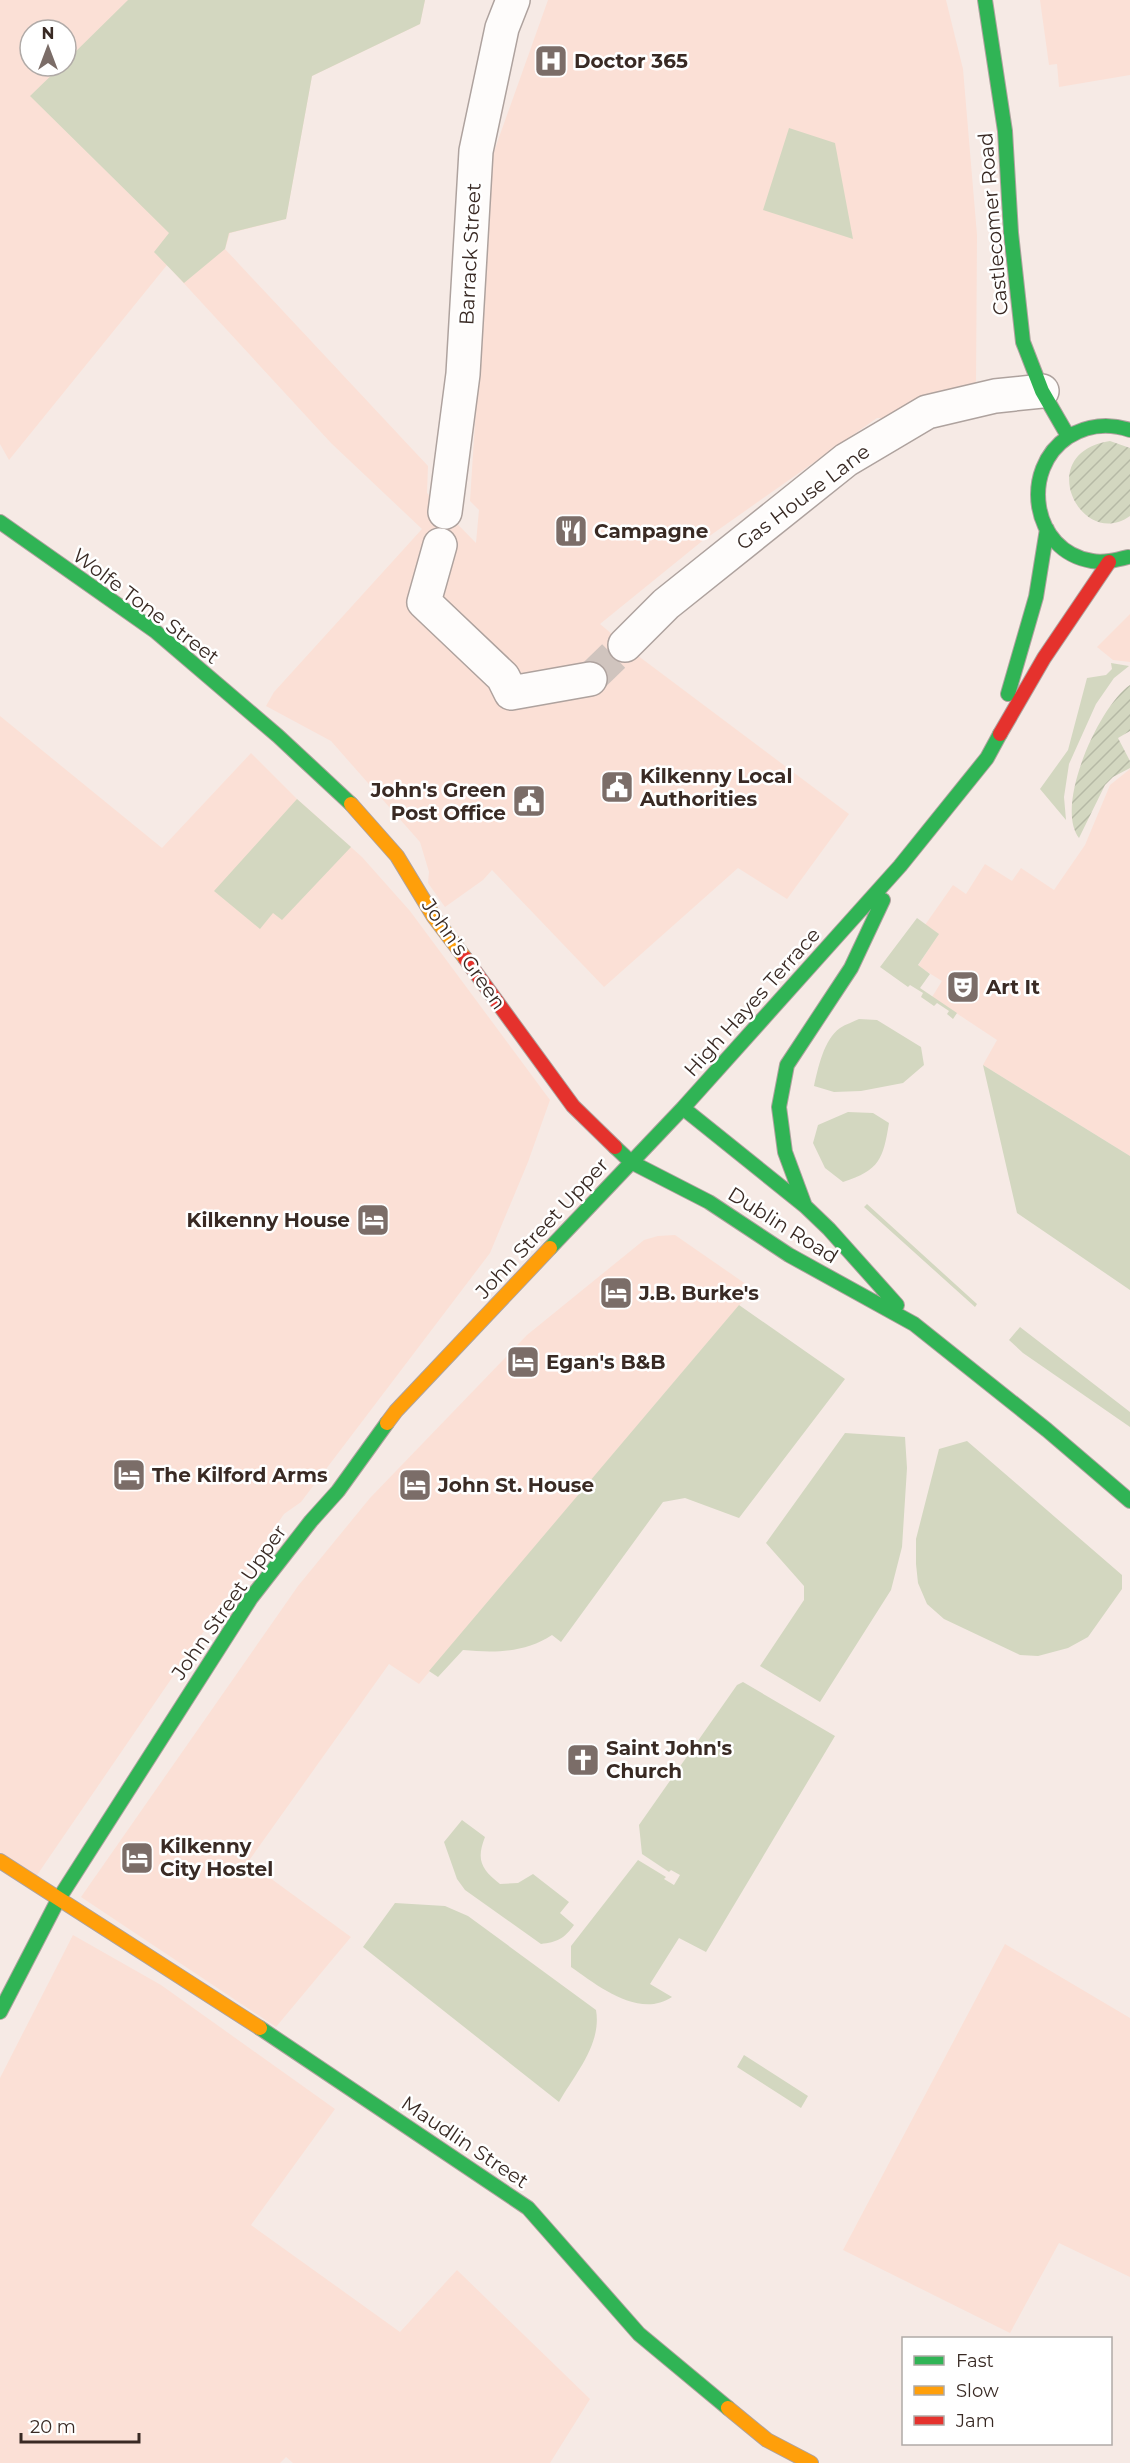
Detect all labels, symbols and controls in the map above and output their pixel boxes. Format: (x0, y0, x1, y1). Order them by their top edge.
north arrow (18, 18, 78, 78)
text: N (42, 24, 54, 43)
hospital icon: Doctor 365 (533, 43, 569, 79)
place label: Doctor 365 (574, 49, 688, 73)
street label: Castlecomer Road (973, 131, 1013, 317)
street label: Barrack Street (454, 182, 486, 326)
street label: Gas House Lane (732, 439, 874, 555)
restaurant icon: Campagne (553, 513, 589, 549)
place label: Campagne (594, 519, 708, 543)
street label: Wolfe Tone Street (68, 543, 224, 669)
place label: Kilkenny Local Authorities (639, 764, 792, 811)
public building icon: Kilkenny Local Authorities (599, 769, 635, 805)
place label: John's Green Post Office (370, 778, 506, 825)
public building icon: John's Green Post Office (511, 783, 547, 819)
street label: John's Green (416, 893, 511, 1014)
street label: High Hayes Terrace (679, 923, 825, 1081)
theatre icon: Art It (945, 969, 981, 1005)
place label: Art It (985, 975, 1040, 999)
street label: John Street Upper (470, 1153, 613, 1304)
street label: Dublin Road (723, 1182, 843, 1268)
hotel icon: Kilkenny House (355, 1202, 391, 1238)
place label: Kilkenny House (187, 1208, 350, 1232)
hotel icon: J.B. Burke's (598, 1275, 634, 1311)
place label: J.B. Burke's (638, 1281, 759, 1305)
hotel icon: Egan's B&B (505, 1344, 541, 1380)
place label: Egan's B&B (546, 1350, 666, 1374)
hotel icon: The Kilford Arms (111, 1457, 147, 1493)
place label: The Kilford Arms (152, 1463, 328, 1487)
hotel icon: John St. House (397, 1467, 433, 1503)
place label: John St. House (437, 1473, 594, 1497)
street label: John Street Upper (166, 1520, 291, 1685)
place label: Saint John's Church (606, 1736, 732, 1783)
church icon: Saint John's Church (565, 1742, 601, 1778)
place label: Kilkenny City Hostel (160, 1834, 273, 1881)
hotel icon: Kilkenny City Hostel (119, 1840, 155, 1876)
street label: Maudlin Street (397, 2091, 533, 2193)
legend (902, 2337, 1112, 2445)
text: Fast (956, 2350, 994, 2372)
text: Slow (956, 2380, 999, 2402)
scale bar (21, 2406, 140, 2444)
text: Jam (955, 2410, 995, 2432)
text: 20 m (30, 2416, 76, 2438)

